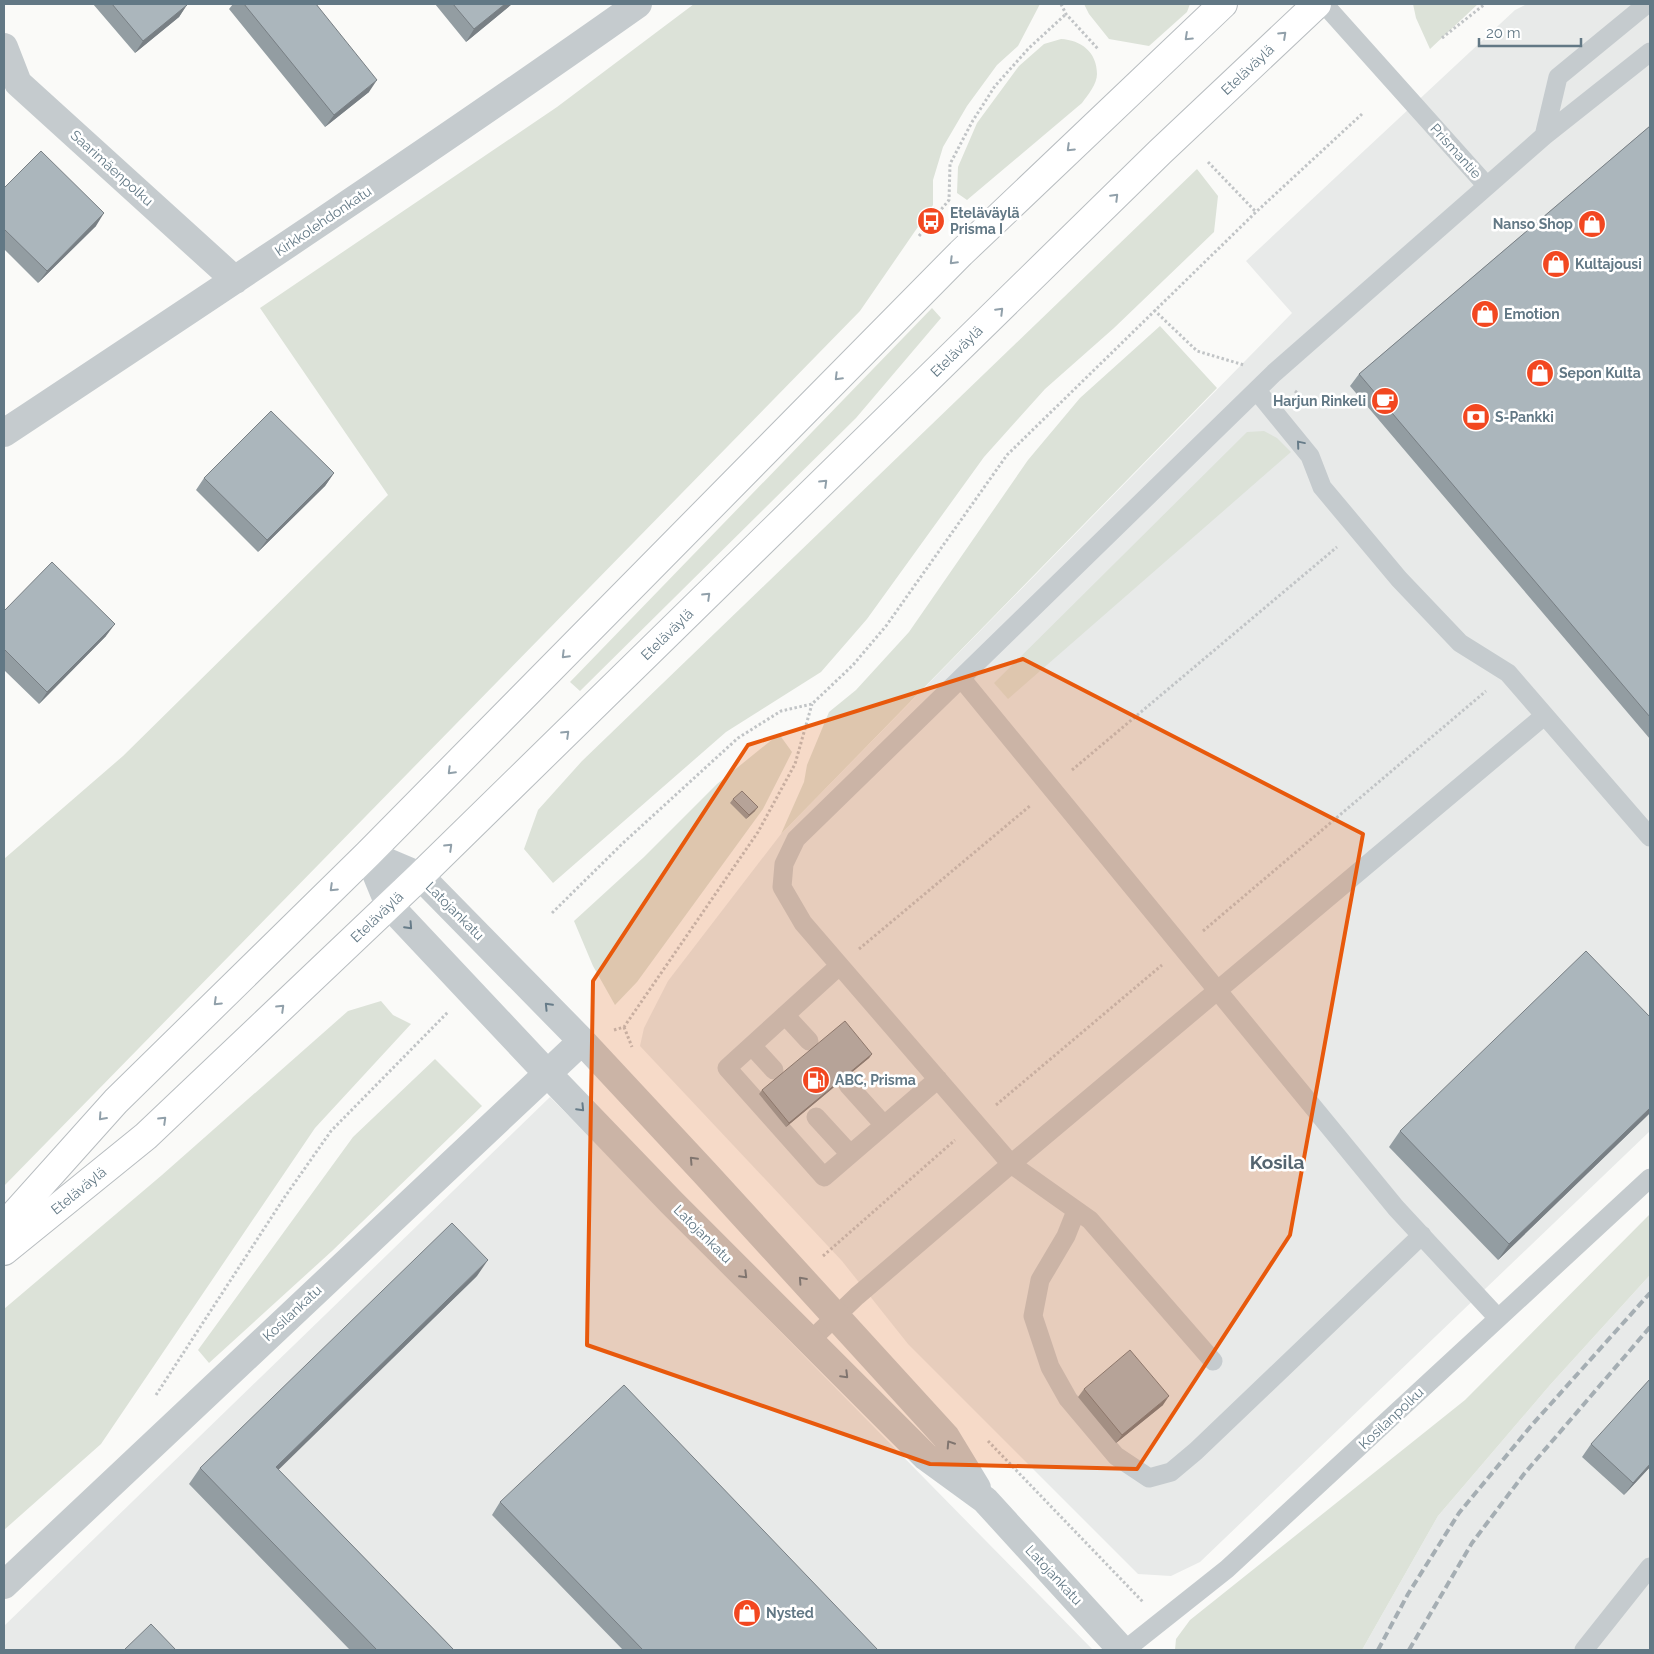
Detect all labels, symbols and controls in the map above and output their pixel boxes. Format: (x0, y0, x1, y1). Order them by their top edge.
scale bar (1479, 15, 1582, 47)
text: 20 m (1486, 24, 1521, 42)
one-way arrow (1184, 31, 1193, 40)
one-way arrow (1277, 32, 1286, 41)
street label: Eteläväylä (1218, 41, 1277, 98)
street label: Prismantie (1427, 120, 1485, 182)
street label: Saarimäenpolku (68, 127, 156, 209)
one-way arrow (1066, 143, 1075, 152)
street label: Kirkkolehdonkatu (272, 183, 374, 259)
one-way arrow (1109, 193, 1118, 202)
place label: Eteläväylä Prisma I (950, 205, 1020, 237)
bus stop icon: Eteläväylä Prisma I (916, 206, 946, 236)
shop icon: Nanso Shop (1577, 209, 1607, 239)
place label: Nanso Shop (1493, 216, 1573, 232)
shop icon: Kultajousi (1541, 249, 1571, 279)
one-way arrow (950, 256, 959, 265)
place label: Kultajousi (1575, 256, 1642, 272)
shop icon: Emotion (1470, 299, 1500, 329)
place label: Emotion (1504, 306, 1560, 322)
one-way arrow (994, 308, 1003, 317)
street label: Eteläväylä (927, 322, 986, 380)
shop icon: Sepon Kulta (1525, 358, 1555, 388)
place label: Sepon Kulta (1559, 365, 1641, 381)
one-way arrow (835, 371, 844, 380)
cafe icon: Harjun Rinkeli (1370, 386, 1400, 416)
place label: Harjun Rinkeli (1273, 393, 1366, 409)
bank icon: S-Pankki (1461, 402, 1491, 432)
place label: S-Pankki (1495, 409, 1554, 425)
one-way arrow (1297, 440, 1306, 449)
one-way arrow (818, 480, 827, 489)
one-way arrow (702, 593, 711, 602)
street label: Eteläväylä (638, 605, 696, 663)
one-way arrow (562, 649, 571, 658)
one-way arrow (560, 731, 569, 740)
one-way arrow (448, 765, 457, 774)
one-way arrow (444, 844, 453, 853)
street label: Latojankatu (423, 879, 487, 943)
one-way arrow (330, 883, 339, 892)
street label: Eteläväylä (347, 888, 406, 946)
one-way arrow (403, 921, 412, 930)
one-way arrow (214, 996, 223, 1005)
one-way arrow (545, 1003, 554, 1012)
one-way arrow (275, 1005, 284, 1014)
fuel station icon: ABC, Prisma (801, 1065, 831, 1095)
place label: ABC, Prisma (835, 1072, 916, 1088)
one-way arrow (575, 1102, 584, 1111)
one-way arrow (99, 1111, 108, 1120)
one-way arrow (158, 1117, 167, 1126)
district label: Kosila (1250, 1151, 1304, 1173)
one-way arrow (690, 1156, 699, 1165)
street label: Eteläväylä (48, 1164, 109, 1218)
street label: Latojankatu (671, 1202, 735, 1266)
one-way arrow (738, 1269, 747, 1278)
one-way arrow (798, 1277, 807, 1286)
street label: Kosilankatu (259, 1282, 325, 1344)
one-way arrow (839, 1369, 848, 1378)
street label: Kosilanpolku (1355, 1384, 1427, 1452)
one-way arrow (946, 1440, 956, 1449)
street label: Latojankatu (1022, 1542, 1086, 1608)
shop icon: Nysted (732, 1598, 762, 1628)
place label: Nysted (766, 1605, 814, 1621)

